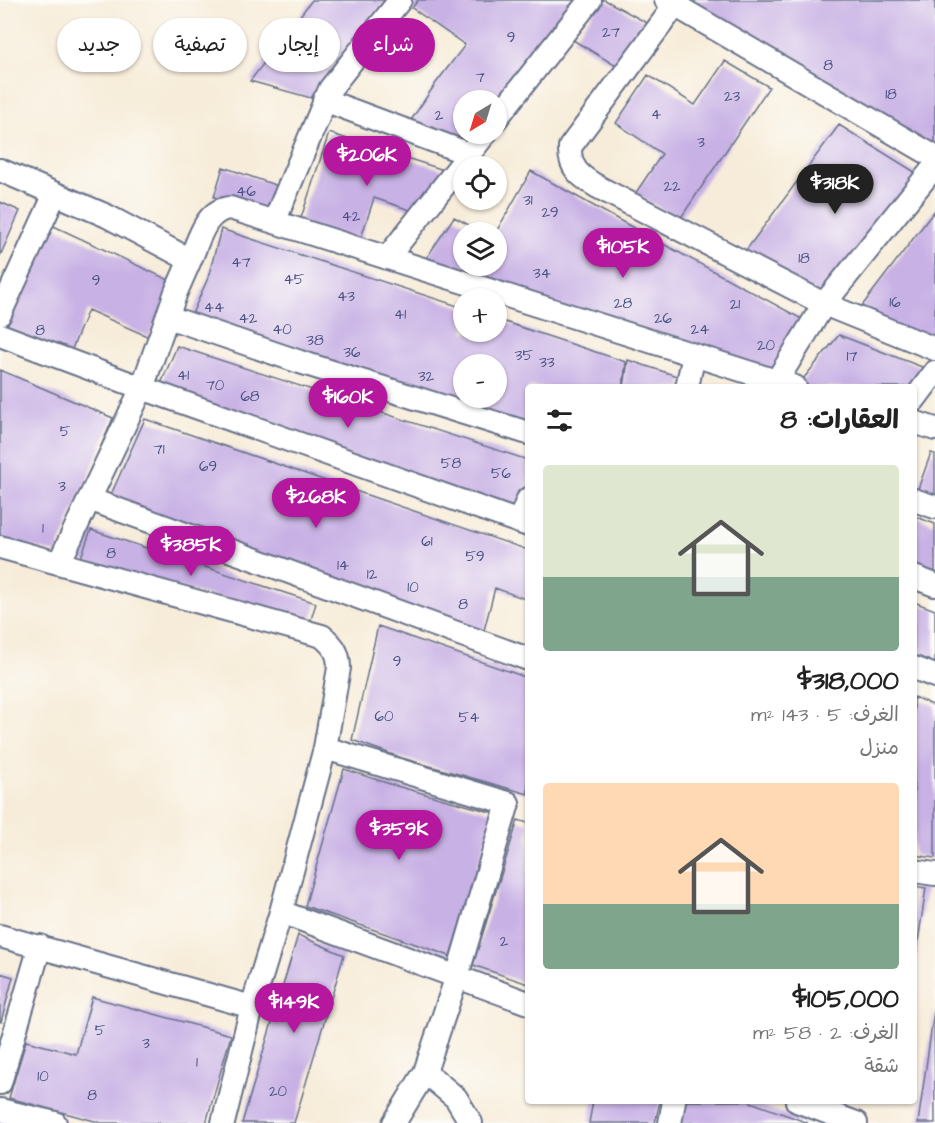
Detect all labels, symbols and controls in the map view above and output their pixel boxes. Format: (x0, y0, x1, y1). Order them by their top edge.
chip: جديد (57, 18, 141, 72)
chip: تصفية (153, 18, 247, 72)
chip: إيجار (259, 18, 340, 72)
chip: شراء (352, 18, 435, 72)
house number: 27 (602, 22, 620, 43)
house number: 9 (507, 27, 515, 48)
house number: 8 (823, 55, 833, 76)
house number: 7 (475, 67, 485, 88)
house number: 18 (885, 84, 897, 105)
house number: 23 (724, 86, 740, 107)
north arrow (453, 90, 507, 144)
map controls (453, 90, 507, 408)
house number: 4 (651, 104, 661, 125)
house number: 2 (435, 105, 444, 126)
house number: 3 (697, 132, 705, 153)
pin: $206K (325, 136, 409, 187)
text: $206K (337, 141, 397, 169)
button: locate (453, 156, 507, 210)
pin: $318K (793, 164, 877, 215)
text: $318K (811, 169, 859, 197)
house number: 22 (663, 176, 681, 197)
house number: 46 (236, 181, 256, 202)
house number: 31 (523, 190, 533, 211)
house number: 29 (541, 202, 559, 223)
house number: 42 (342, 206, 361, 227)
button: layers (453, 222, 507, 276)
pin: $105K (581, 228, 665, 279)
text: $105K (597, 233, 649, 261)
house number: 18 (798, 248, 810, 269)
house number: 47 (231, 252, 251, 273)
house number: 34 (533, 263, 551, 284)
house number: 45 (284, 269, 305, 290)
house number: 9 (92, 270, 100, 291)
house number: 43 (337, 286, 355, 307)
button: + (453, 288, 507, 342)
house number: 16 (889, 292, 901, 313)
house number: 28 (614, 293, 632, 314)
house number: 21 (730, 294, 740, 315)
house number: 44 (204, 297, 224, 318)
house number: 41 (394, 304, 406, 325)
house number: 42 (239, 308, 258, 329)
house number: 26 (654, 308, 673, 329)
house number: 40 (272, 319, 292, 340)
house number: 24 (691, 319, 709, 340)
house number: 8 (35, 320, 45, 341)
house number: 38 (306, 330, 324, 351)
house number: 20 (757, 335, 776, 356)
house number: 36 (343, 342, 361, 363)
house number: 35 (515, 345, 533, 366)
house number: 17 (846, 346, 858, 367)
house number: 33 (539, 352, 555, 373)
button: − (453, 354, 507, 408)
house number: 41 (177, 365, 189, 386)
house number: 32 (418, 366, 435, 387)
house number: 70 (206, 375, 225, 396)
pin: $160K (306, 378, 390, 429)
text: $160K (323, 383, 373, 411)
house number: 68 (240, 386, 260, 407)
text: العقارات: 8 (780, 402, 899, 438)
icon: filters (543, 404, 576, 437)
house number: 5 (60, 421, 71, 442)
house number: 71 (153, 439, 165, 460)
house number: 58 (441, 453, 461, 474)
house number: 69 (199, 456, 217, 477)
house number: 56 (491, 463, 512, 484)
house number: 3 (58, 476, 66, 497)
pin: $268K (274, 478, 358, 529)
text: $268K (286, 483, 346, 511)
icon: home (667, 504, 775, 612)
house number: 1 (42, 518, 44, 539)
pin: $385K (149, 526, 233, 577)
text: $385K (161, 531, 221, 559)
house number: 61 (421, 531, 433, 552)
house number: 8 (106, 543, 116, 564)
house number: 59 (465, 546, 485, 567)
house number: 14 (337, 555, 349, 576)
house number: 12 (367, 564, 378, 585)
house number: 10 (407, 577, 419, 598)
house number: 8 (458, 594, 468, 615)
house number: 9 (393, 651, 401, 672)
text: $318,000 (797, 663, 899, 699)
text: الغرف: 5 · 143 m² (751, 701, 899, 729)
house number: 60 (375, 706, 394, 727)
house number: 54 (459, 707, 479, 728)
text: منزل (860, 734, 899, 762)
pin: $359K (357, 810, 441, 861)
text: $359K (370, 815, 428, 843)
icon: home (667, 822, 775, 930)
house number: 2 (500, 931, 509, 952)
text: $105,000 (793, 981, 899, 1017)
pin: $149K (252, 983, 336, 1034)
text: $149K (269, 988, 319, 1016)
text: الغرف: 2 · 58 m² (753, 1019, 899, 1047)
house number: 5 (95, 1020, 106, 1041)
house number: 3 (142, 1033, 150, 1054)
house number: 1 (196, 1052, 198, 1073)
text: شقة (864, 1052, 899, 1080)
house number: 10 (37, 1066, 49, 1087)
house number: 20 (269, 1081, 288, 1102)
house number: 8 (87, 1085, 97, 1106)

